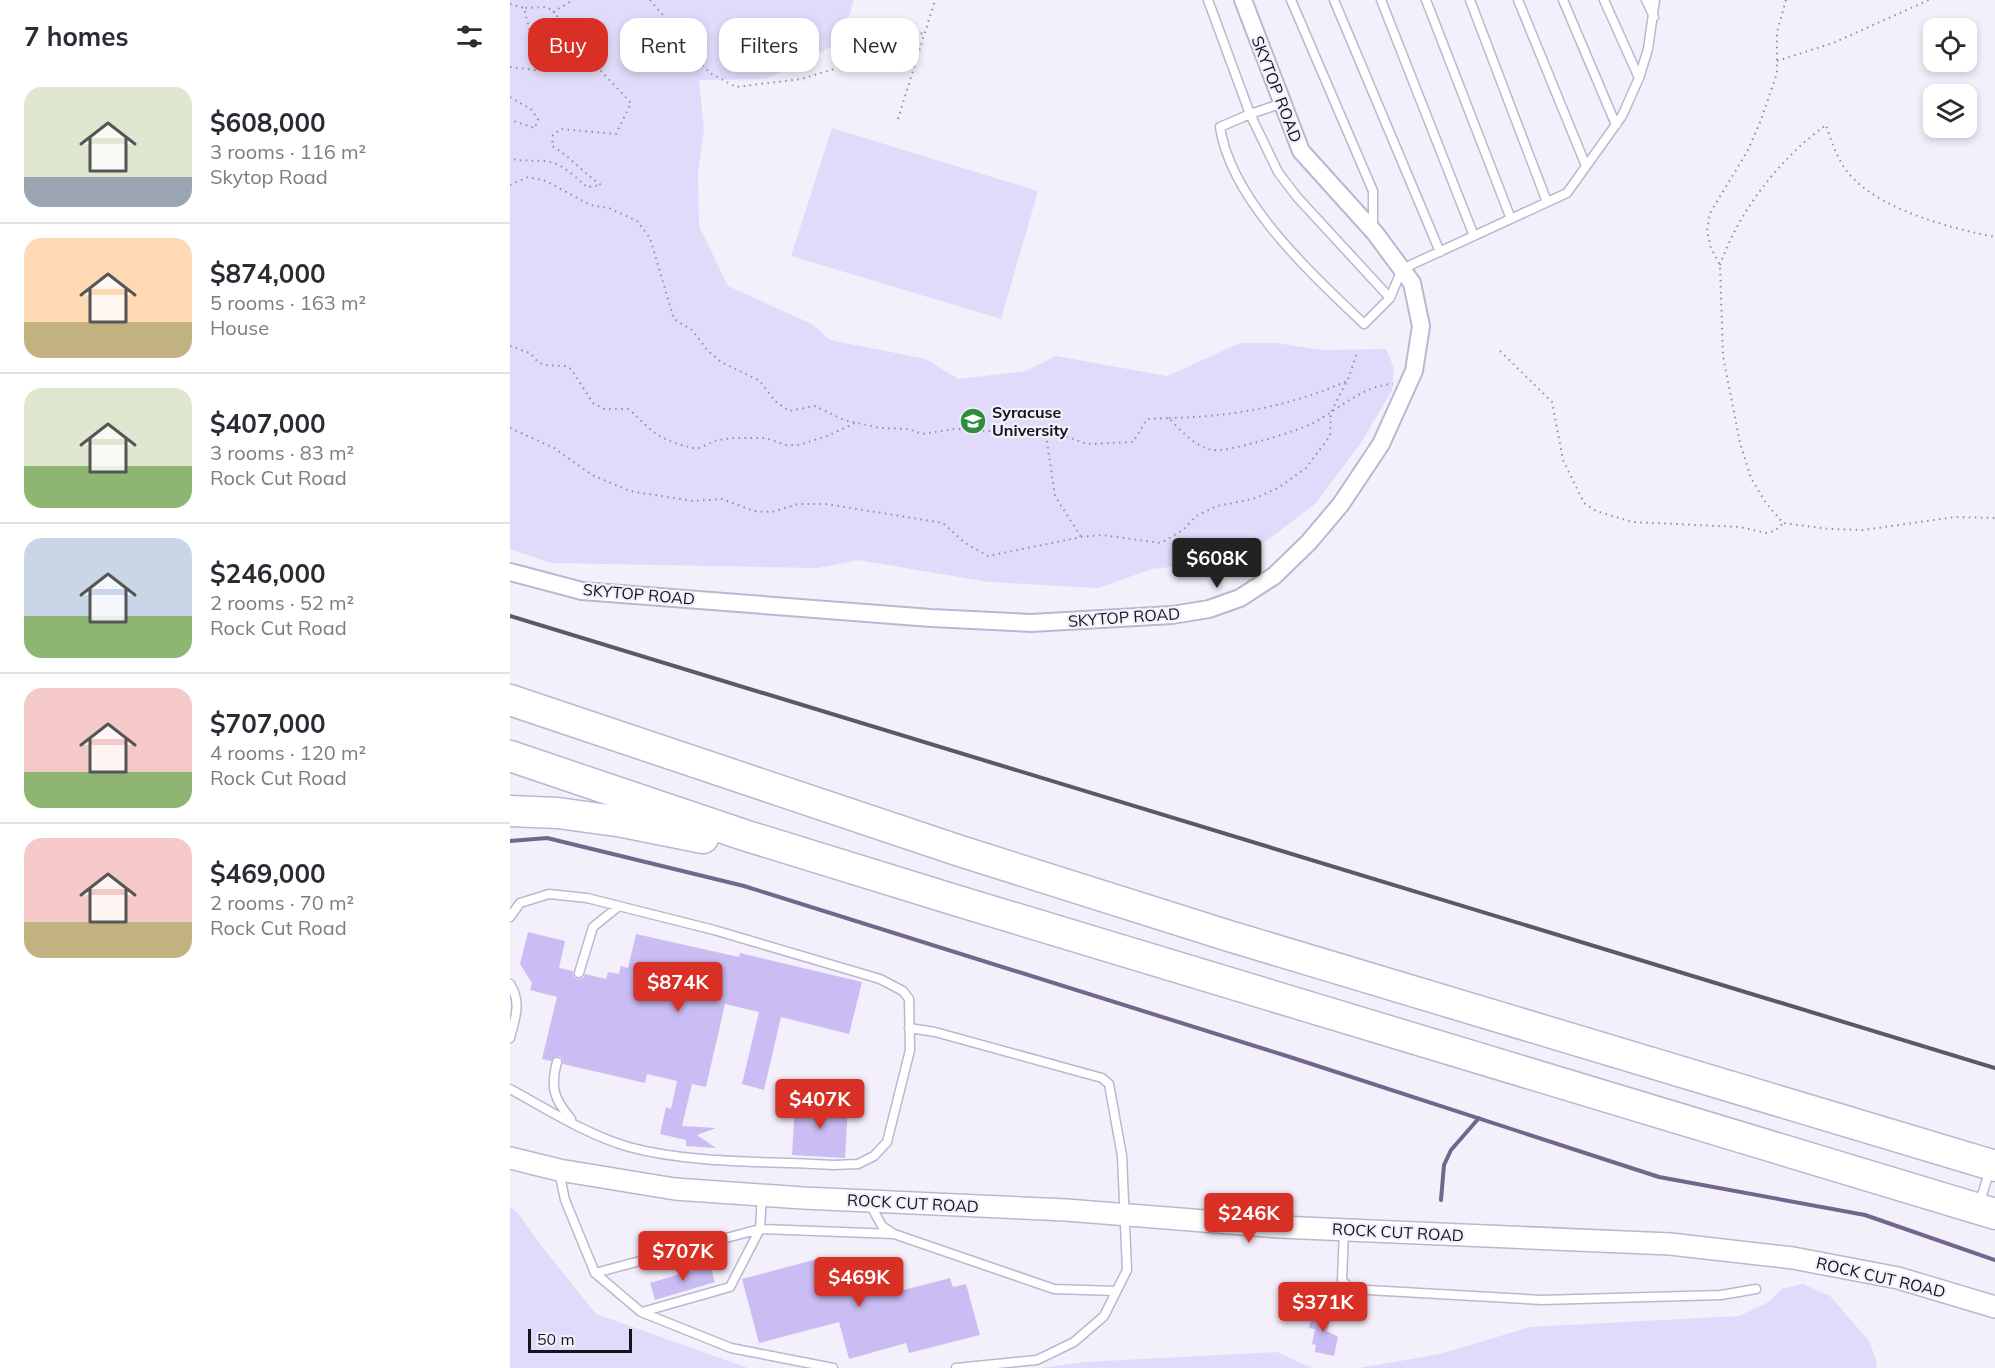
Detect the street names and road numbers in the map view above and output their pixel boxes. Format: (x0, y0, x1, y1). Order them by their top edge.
street label: SKYTOP ROAD (1248, 33, 1306, 145)
street label: SKYTOP ROAD (582, 579, 696, 609)
street label: SKYTOP ROAD (1067, 603, 1181, 631)
street label: ROCK CUT ROAD (847, 1190, 979, 1216)
street label: ROCK CUT ROAD (1332, 1219, 1464, 1245)
street label: ROCK CUT ROAD (1814, 1252, 1948, 1302)

